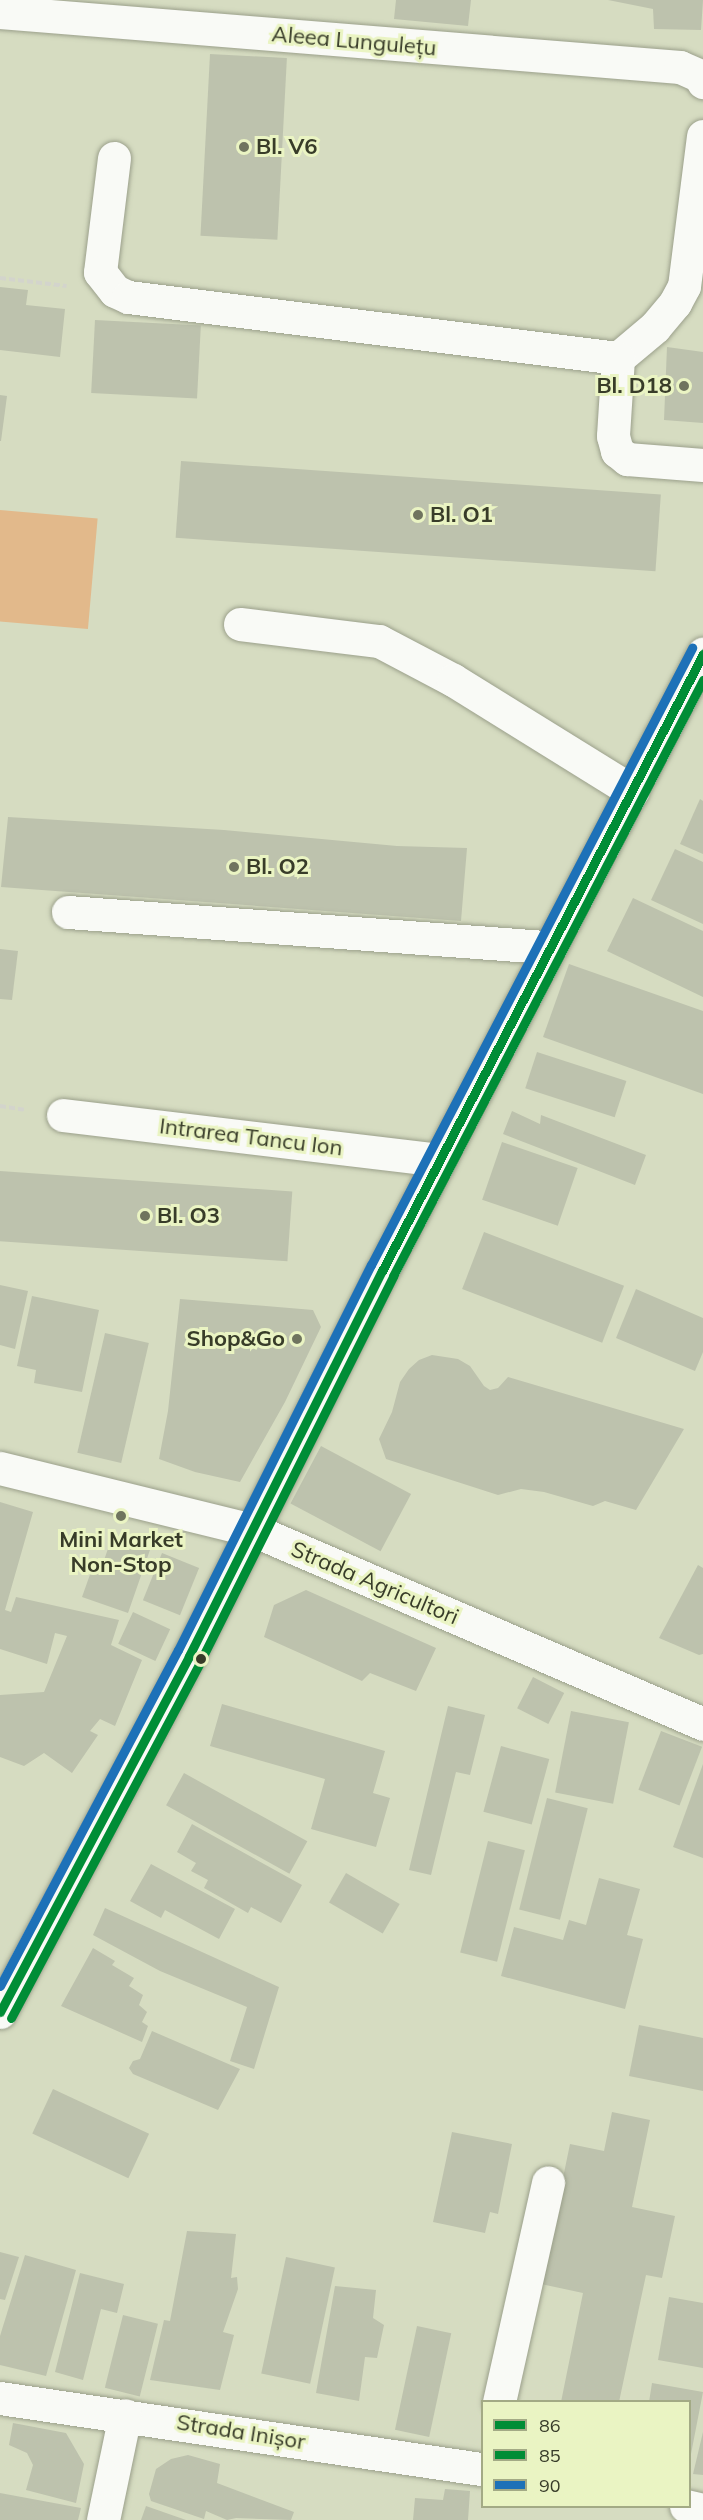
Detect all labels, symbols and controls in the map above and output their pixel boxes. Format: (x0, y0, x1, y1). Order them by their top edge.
street label: Aleea Lungulețu (271, 21, 437, 61)
place label: Bl. V6 (256, 134, 317, 160)
marker: Bl. V6 (237, 140, 251, 154)
place label: Bl. D18 (596, 373, 672, 399)
marker: Bl. D18 (677, 379, 691, 393)
place label: Bl. O1 (430, 502, 493, 528)
marker: Bl. O1 (411, 508, 425, 522)
place label: Bl. O2 (246, 854, 309, 880)
marker: Bl. O2 (227, 860, 241, 874)
street label: Intrarea Tancu Ion (158, 1113, 344, 1161)
place label: Bl. O3 (157, 1203, 220, 1229)
marker: Bl. O3 (138, 1209, 152, 1223)
place label: Shop&Go (186, 1326, 285, 1352)
marker: Shop&Go (290, 1332, 304, 1346)
marker: Mini Market Non-Stop (114, 1509, 128, 1523)
place label: Mini Market Non-Stop (59, 1526, 183, 1578)
street label: Strada Agricultori (287, 1536, 463, 1630)
unlabelled marker (195, 1653, 207, 1665)
legend (481, 2400, 691, 2508)
street label: Strada Inișor (175, 2409, 307, 2455)
text: 86 (539, 2414, 561, 2437)
text: 85 (539, 2444, 561, 2467)
text: 90 (539, 2474, 561, 2497)

